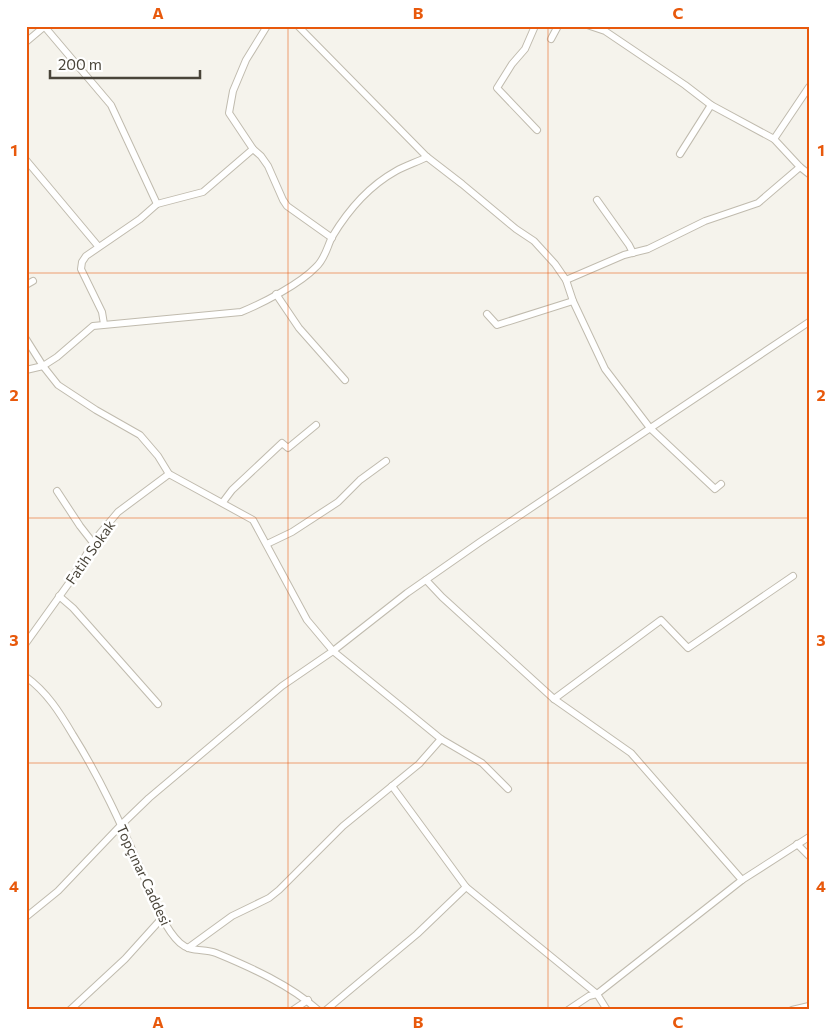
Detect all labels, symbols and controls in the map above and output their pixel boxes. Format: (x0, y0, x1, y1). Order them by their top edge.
text: A (152, 3, 164, 22)
text: B (413, 3, 424, 22)
text: C (673, 3, 684, 22)
scale bar (50, 48, 200, 80)
text: 200 m (58, 55, 102, 73)
text: 1 (10, 140, 18, 159)
text: 1 (817, 140, 825, 159)
text: 2 (9, 385, 19, 404)
text: 2 (816, 385, 826, 404)
street label: Fatih Sokak (62, 516, 118, 587)
text: 3 (9, 630, 19, 649)
text: 3 (816, 630, 826, 649)
street label: Topçınar Caddesi (113, 822, 175, 928)
text: 4 (9, 876, 19, 895)
text: 4 (816, 876, 826, 895)
text: A (152, 1012, 164, 1031)
text: B (413, 1012, 424, 1031)
text: C (673, 1012, 684, 1031)

